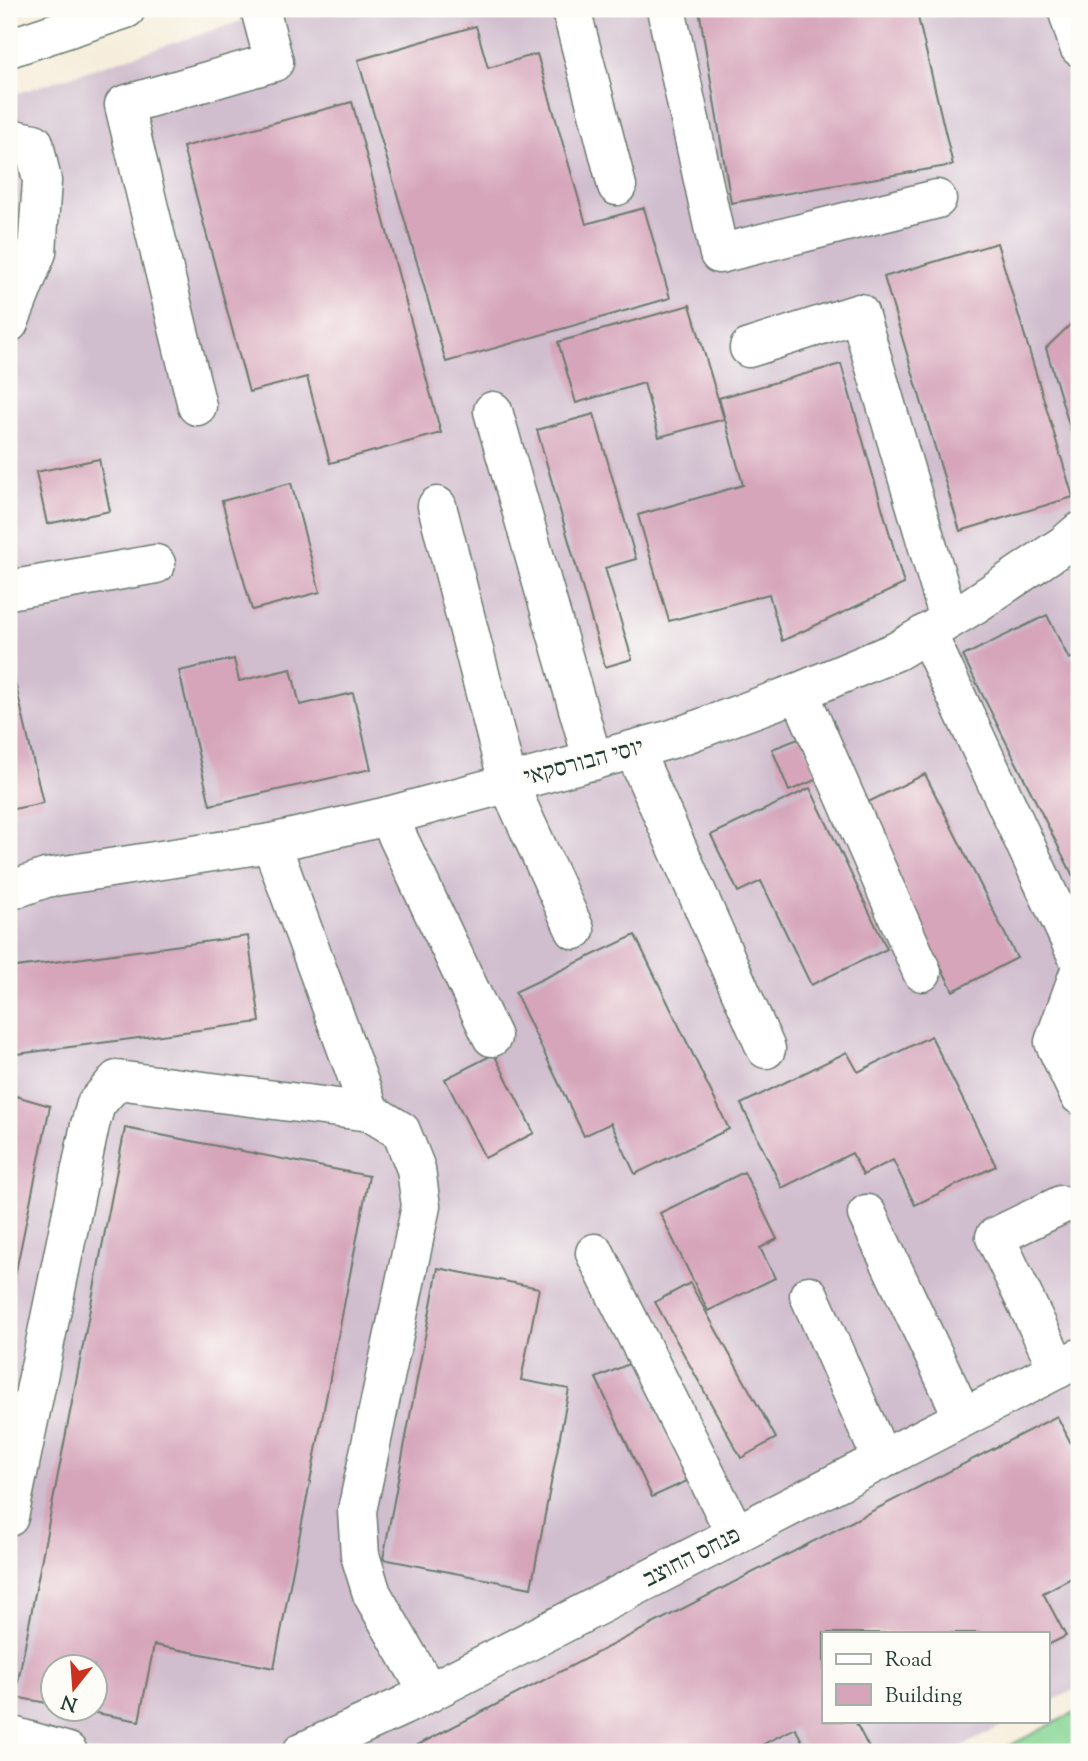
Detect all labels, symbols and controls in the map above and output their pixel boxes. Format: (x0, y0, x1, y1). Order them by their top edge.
street label: יוסי הבורסקאי (520, 731, 648, 795)
street label: פנחס החוצב (637, 1519, 747, 1597)
legend (822, 1632, 1050, 1722)
text: Road (885, 1646, 932, 1676)
north arrow (38, 1652, 108, 1722)
text: Building (885, 1682, 962, 1712)
text: N (59, 1687, 81, 1717)

